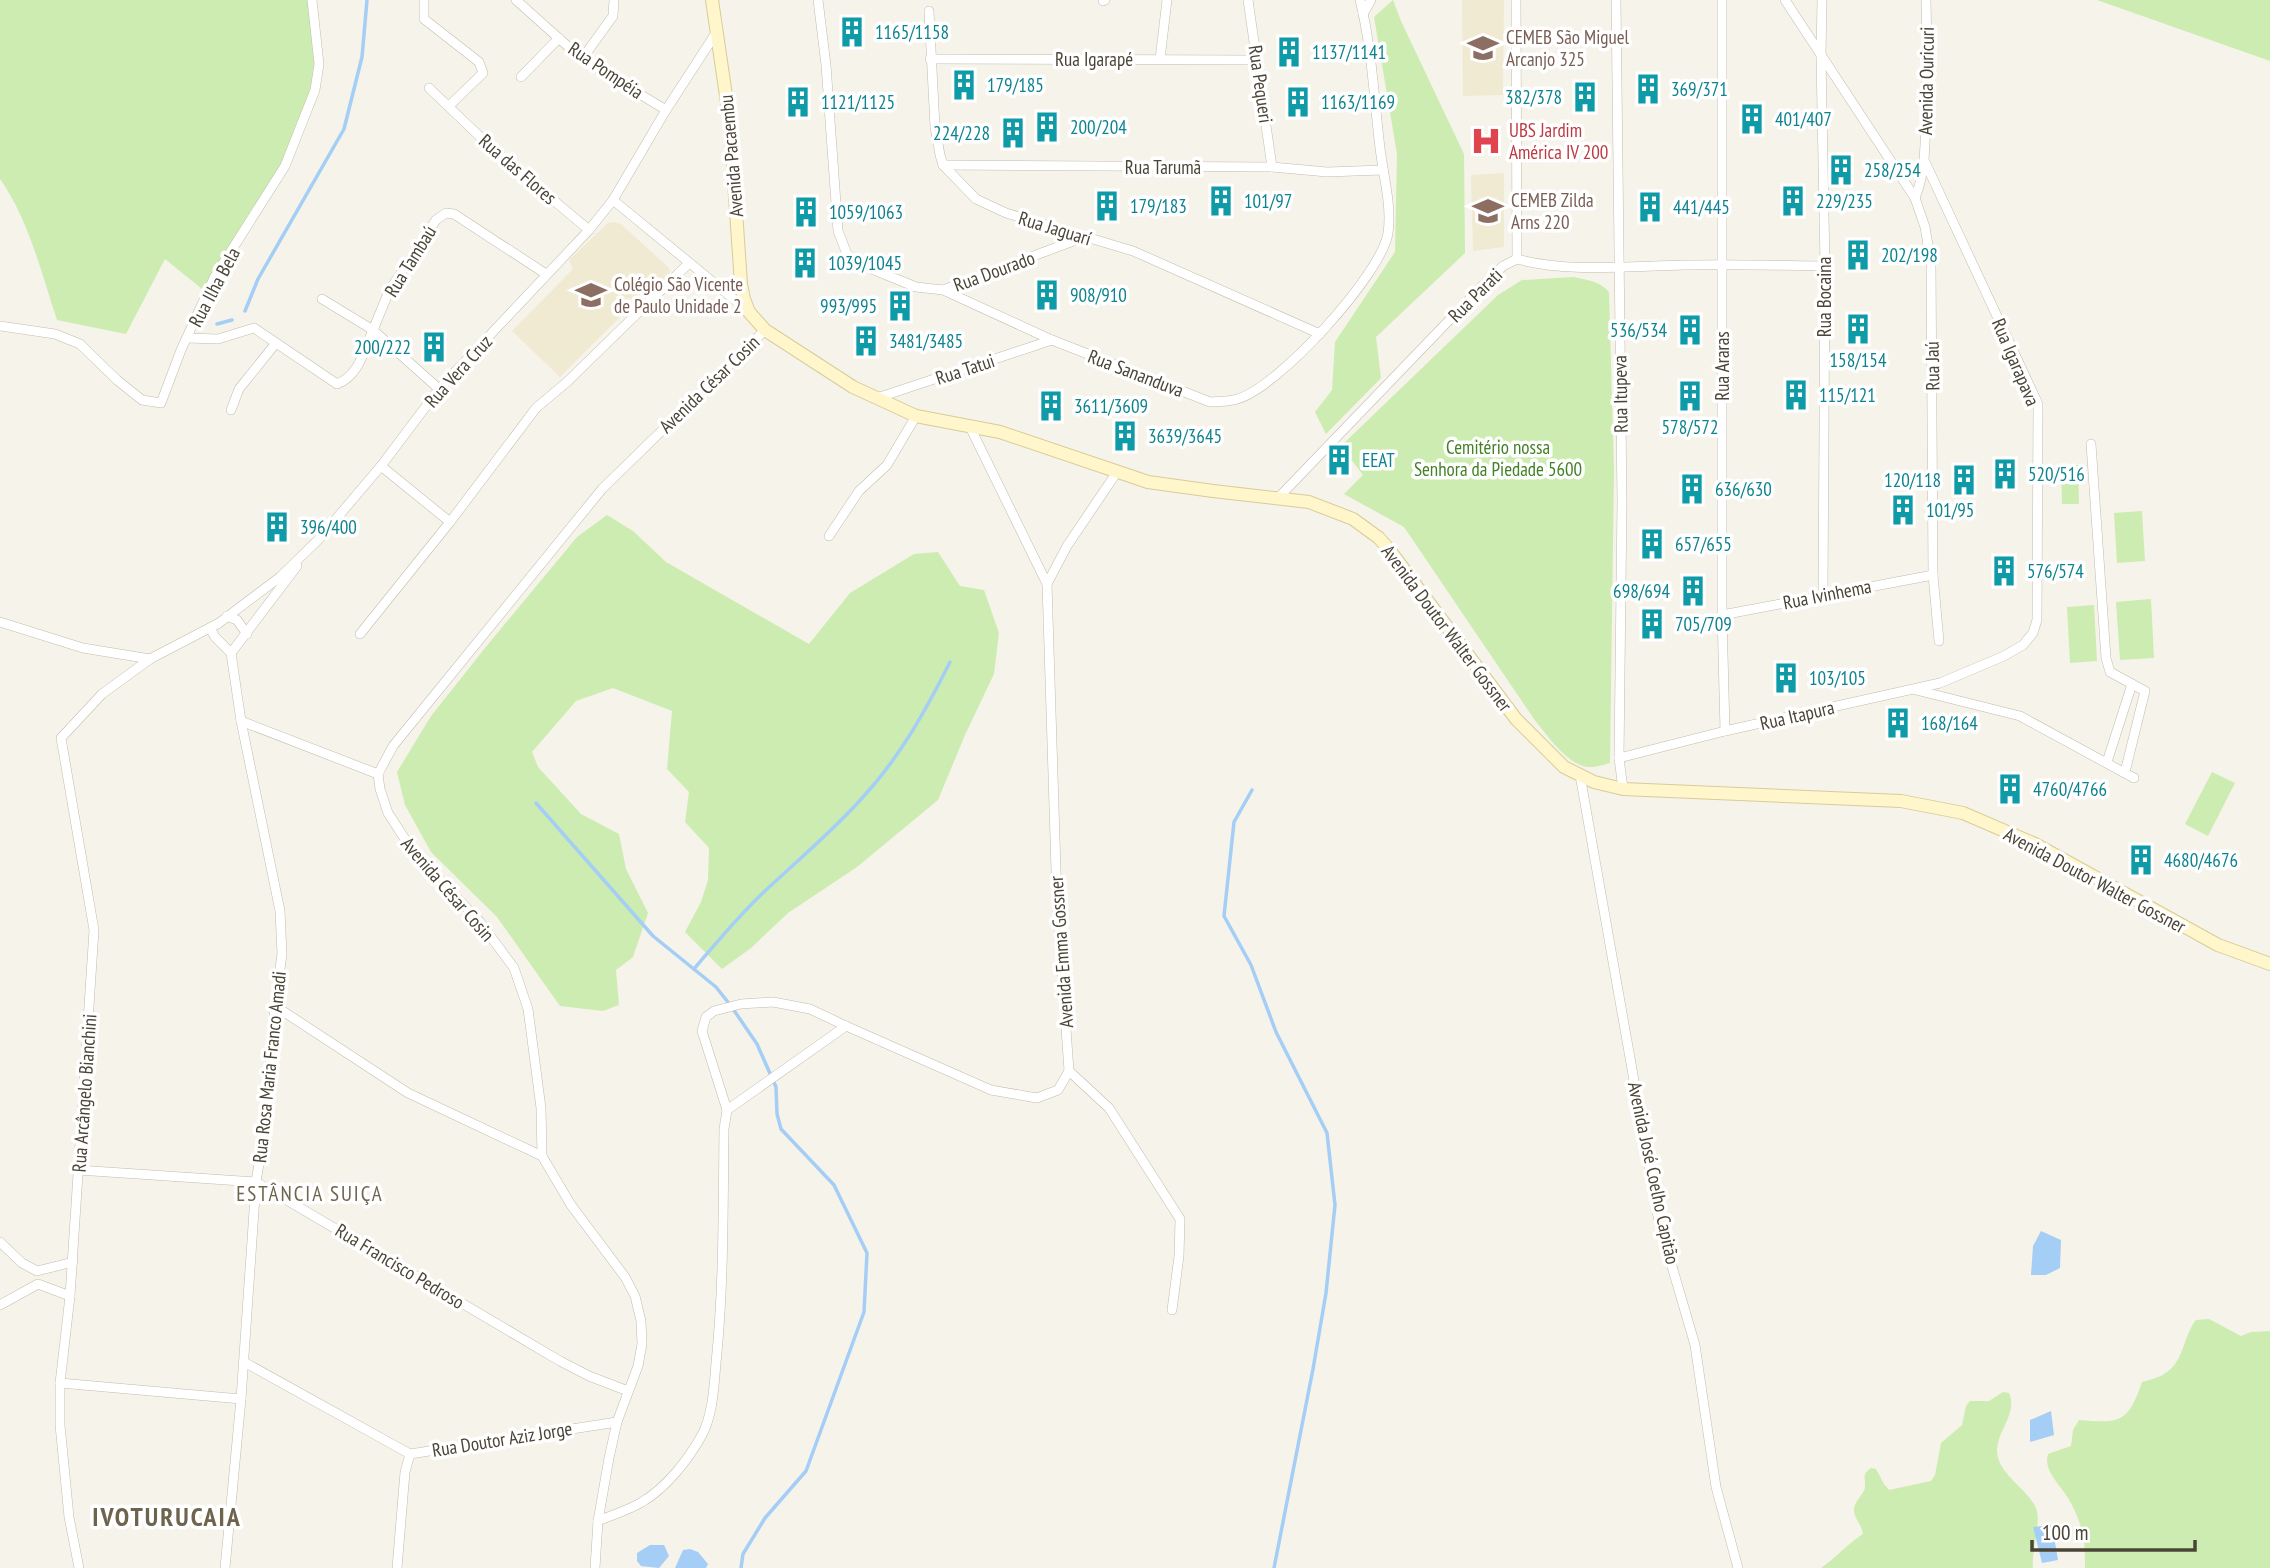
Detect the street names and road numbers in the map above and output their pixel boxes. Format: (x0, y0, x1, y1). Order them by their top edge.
street label: Avenida Ouricuri (1913, 27, 1939, 135)
street label: Rua Pompéia (564, 36, 648, 104)
street label: Rua Pequeri (1244, 44, 1278, 124)
street label: Rua Igarapé (1055, 47, 1133, 71)
street label: Avenida Pacaembu (714, 94, 748, 218)
street label: Rua das Flores (474, 129, 562, 209)
street label: Rua Tarumã (1125, 155, 1201, 179)
street label: Rua Jaguarí (1016, 206, 1094, 250)
street label: Rua Tambaú (379, 221, 441, 301)
street label: Rua Ilha Bela (183, 243, 245, 331)
street label: Rua Dourado (950, 245, 1038, 297)
street label: Rua Bocaina (1812, 257, 1836, 337)
street label: Rua Parati (1443, 263, 1507, 327)
street label: Rua Igarapava (1987, 315, 2045, 409)
street label: Rua Vera Cruz (419, 329, 497, 412)
street label: Avenida César Cosin (654, 330, 764, 438)
street label: Rua Araras (1710, 331, 1734, 401)
street label: Rua Jaú (1920, 341, 1944, 391)
street label: Rua Sananduva (1085, 344, 1187, 402)
street label: Rua Tatui (932, 348, 998, 390)
street label: Rua Itupeva (1607, 355, 1633, 433)
street label: Avenida Doutor Walter Gossner (1376, 540, 1518, 717)
street label: Rua Ivinhema (1781, 574, 1873, 614)
street label: Rua Itapura (1757, 695, 1837, 735)
street label: Avenida Doutor Walter Gossner (2000, 822, 2191, 939)
street label: Avenida César Cosin (396, 832, 500, 946)
street label: Avenida Emma Gossner (1044, 874, 1078, 1029)
street label: Rua Rosa Maria Franco Amadi (247, 970, 291, 1164)
street label: Rua Arcângelo Bianchini (66, 1013, 102, 1173)
street label: Avenida José Coelho Capitão (1623, 1080, 1685, 1266)
street label: Rua Francisco Pedroso (331, 1218, 469, 1314)
street label: Rua Doutor Aziz Jorge (430, 1416, 574, 1462)

